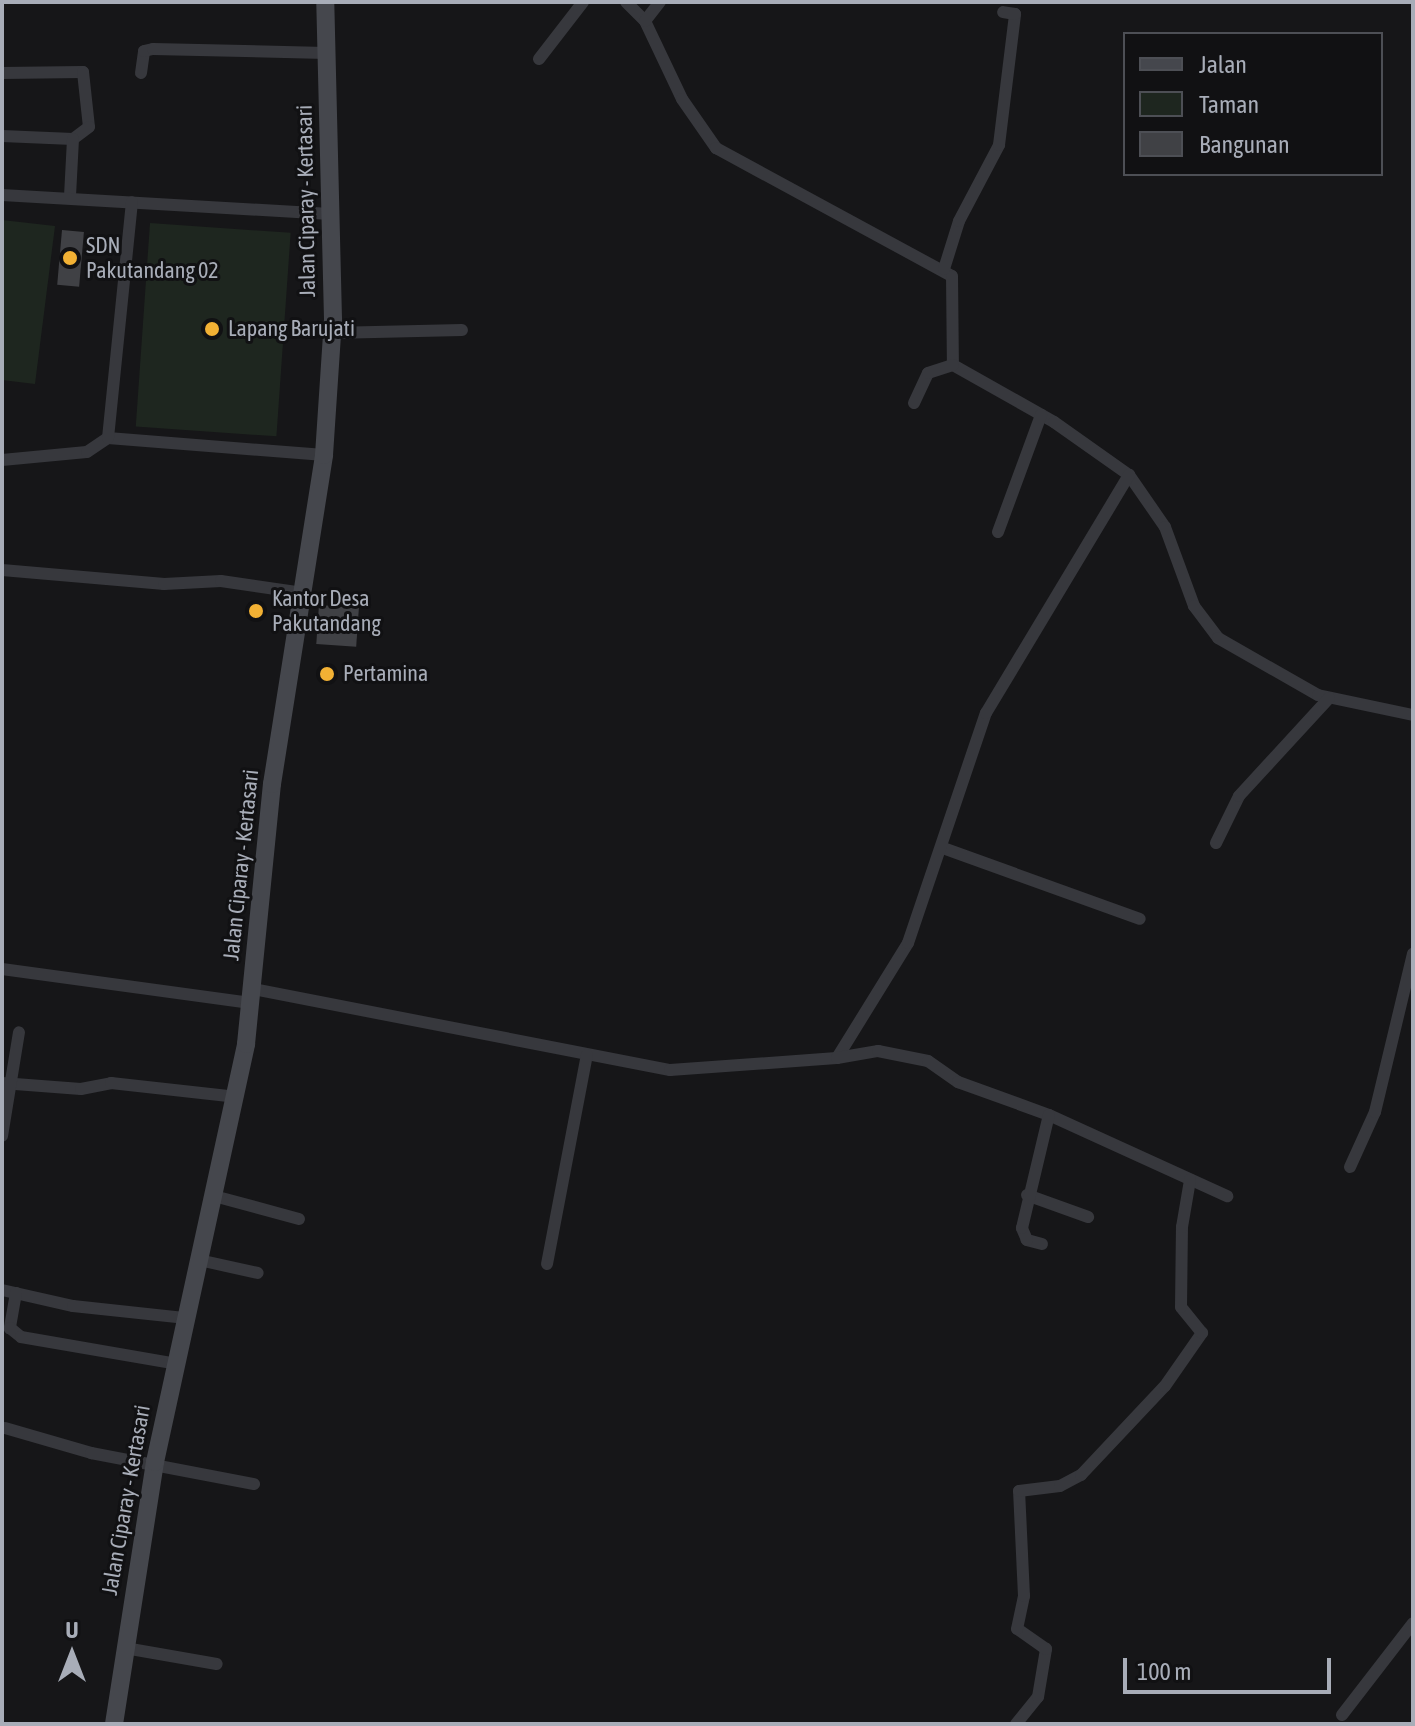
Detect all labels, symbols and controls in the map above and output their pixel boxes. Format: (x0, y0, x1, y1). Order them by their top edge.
legend (1123, 32, 1383, 176)
text: Jalan (1199, 51, 1247, 78)
text: Taman (1199, 91, 1259, 118)
street label: Jalan Ciparay - Kertasari (291, 105, 321, 297)
text: Bangunan (1199, 131, 1290, 158)
place label: SDN Pakutandang 02 (86, 232, 219, 284)
marker: SDN Pakutandang 02 (61, 249, 79, 267)
place label: Lapang Barujati (228, 316, 355, 342)
marker: Lapang Barujati (203, 320, 221, 338)
place label: Kantor Desa Pakutandang (272, 585, 381, 636)
marker: Kantor Desa Pakutandang (247, 602, 265, 620)
place label: Pertamina (343, 661, 428, 687)
marker: Pertamina (318, 665, 336, 683)
street label: Jalan Ciparay - Kertasari (218, 768, 264, 962)
street label: Jalan Ciparay - Kertasari (96, 1403, 156, 1597)
north arrow (32, 1614, 112, 1694)
text: U (66, 1617, 78, 1643)
scale bar (1127, 1642, 1335, 1692)
text: 100 m (1137, 1658, 1191, 1685)

